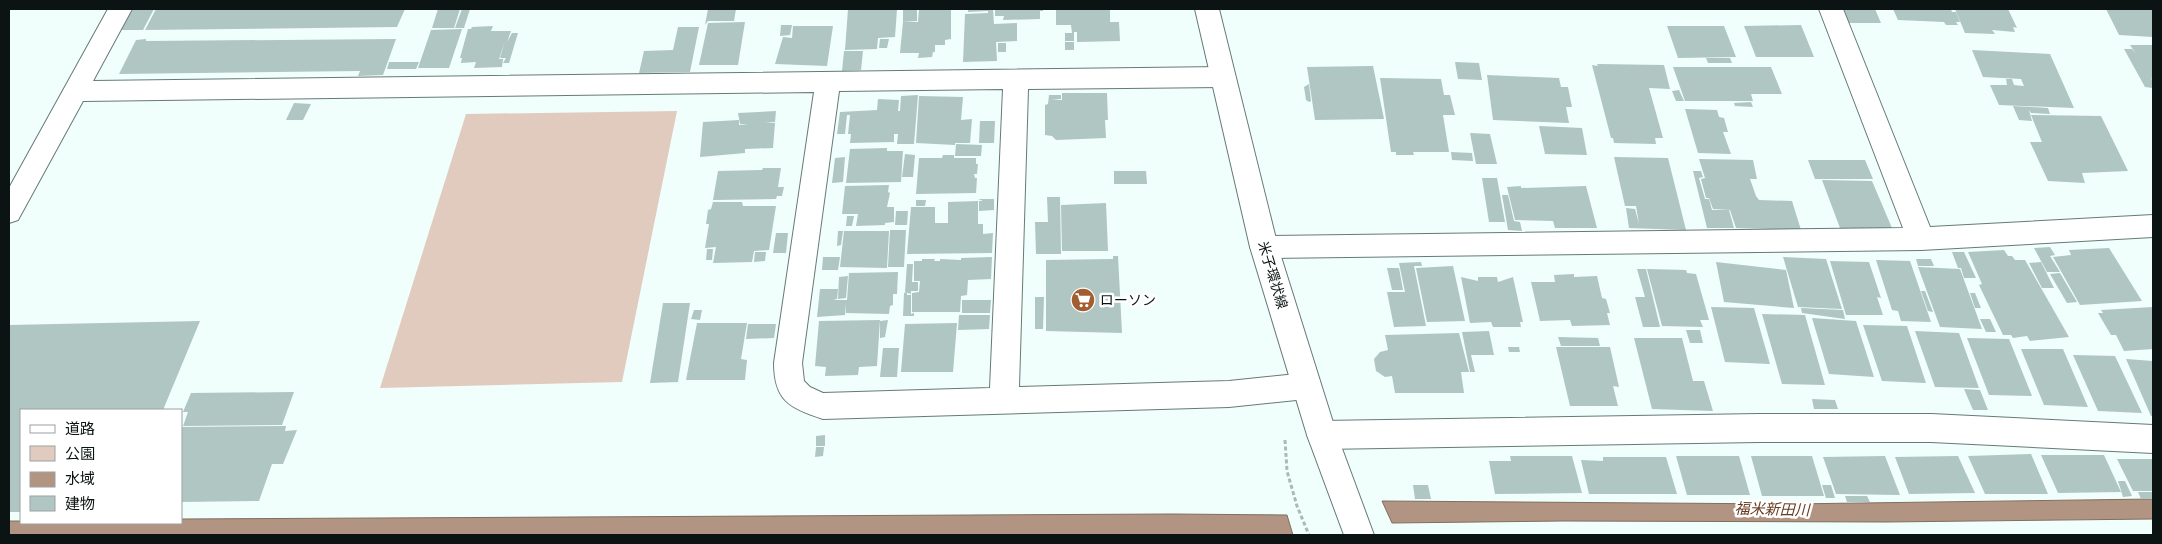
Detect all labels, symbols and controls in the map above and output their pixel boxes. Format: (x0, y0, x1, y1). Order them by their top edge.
street label: 米子環状線 (1255, 239, 1291, 311)
supermarket icon: ローソン (1070, 287, 1096, 313)
place label: ローソン (1100, 292, 1156, 308)
legend (20, 409, 182, 524)
text: 道路 (65, 420, 95, 437)
text: 公園 (65, 445, 95, 462)
text: 水域 (65, 470, 95, 487)
text: 建物 (65, 495, 95, 512)
water label: 福米新田川 (1734, 500, 1812, 518)

